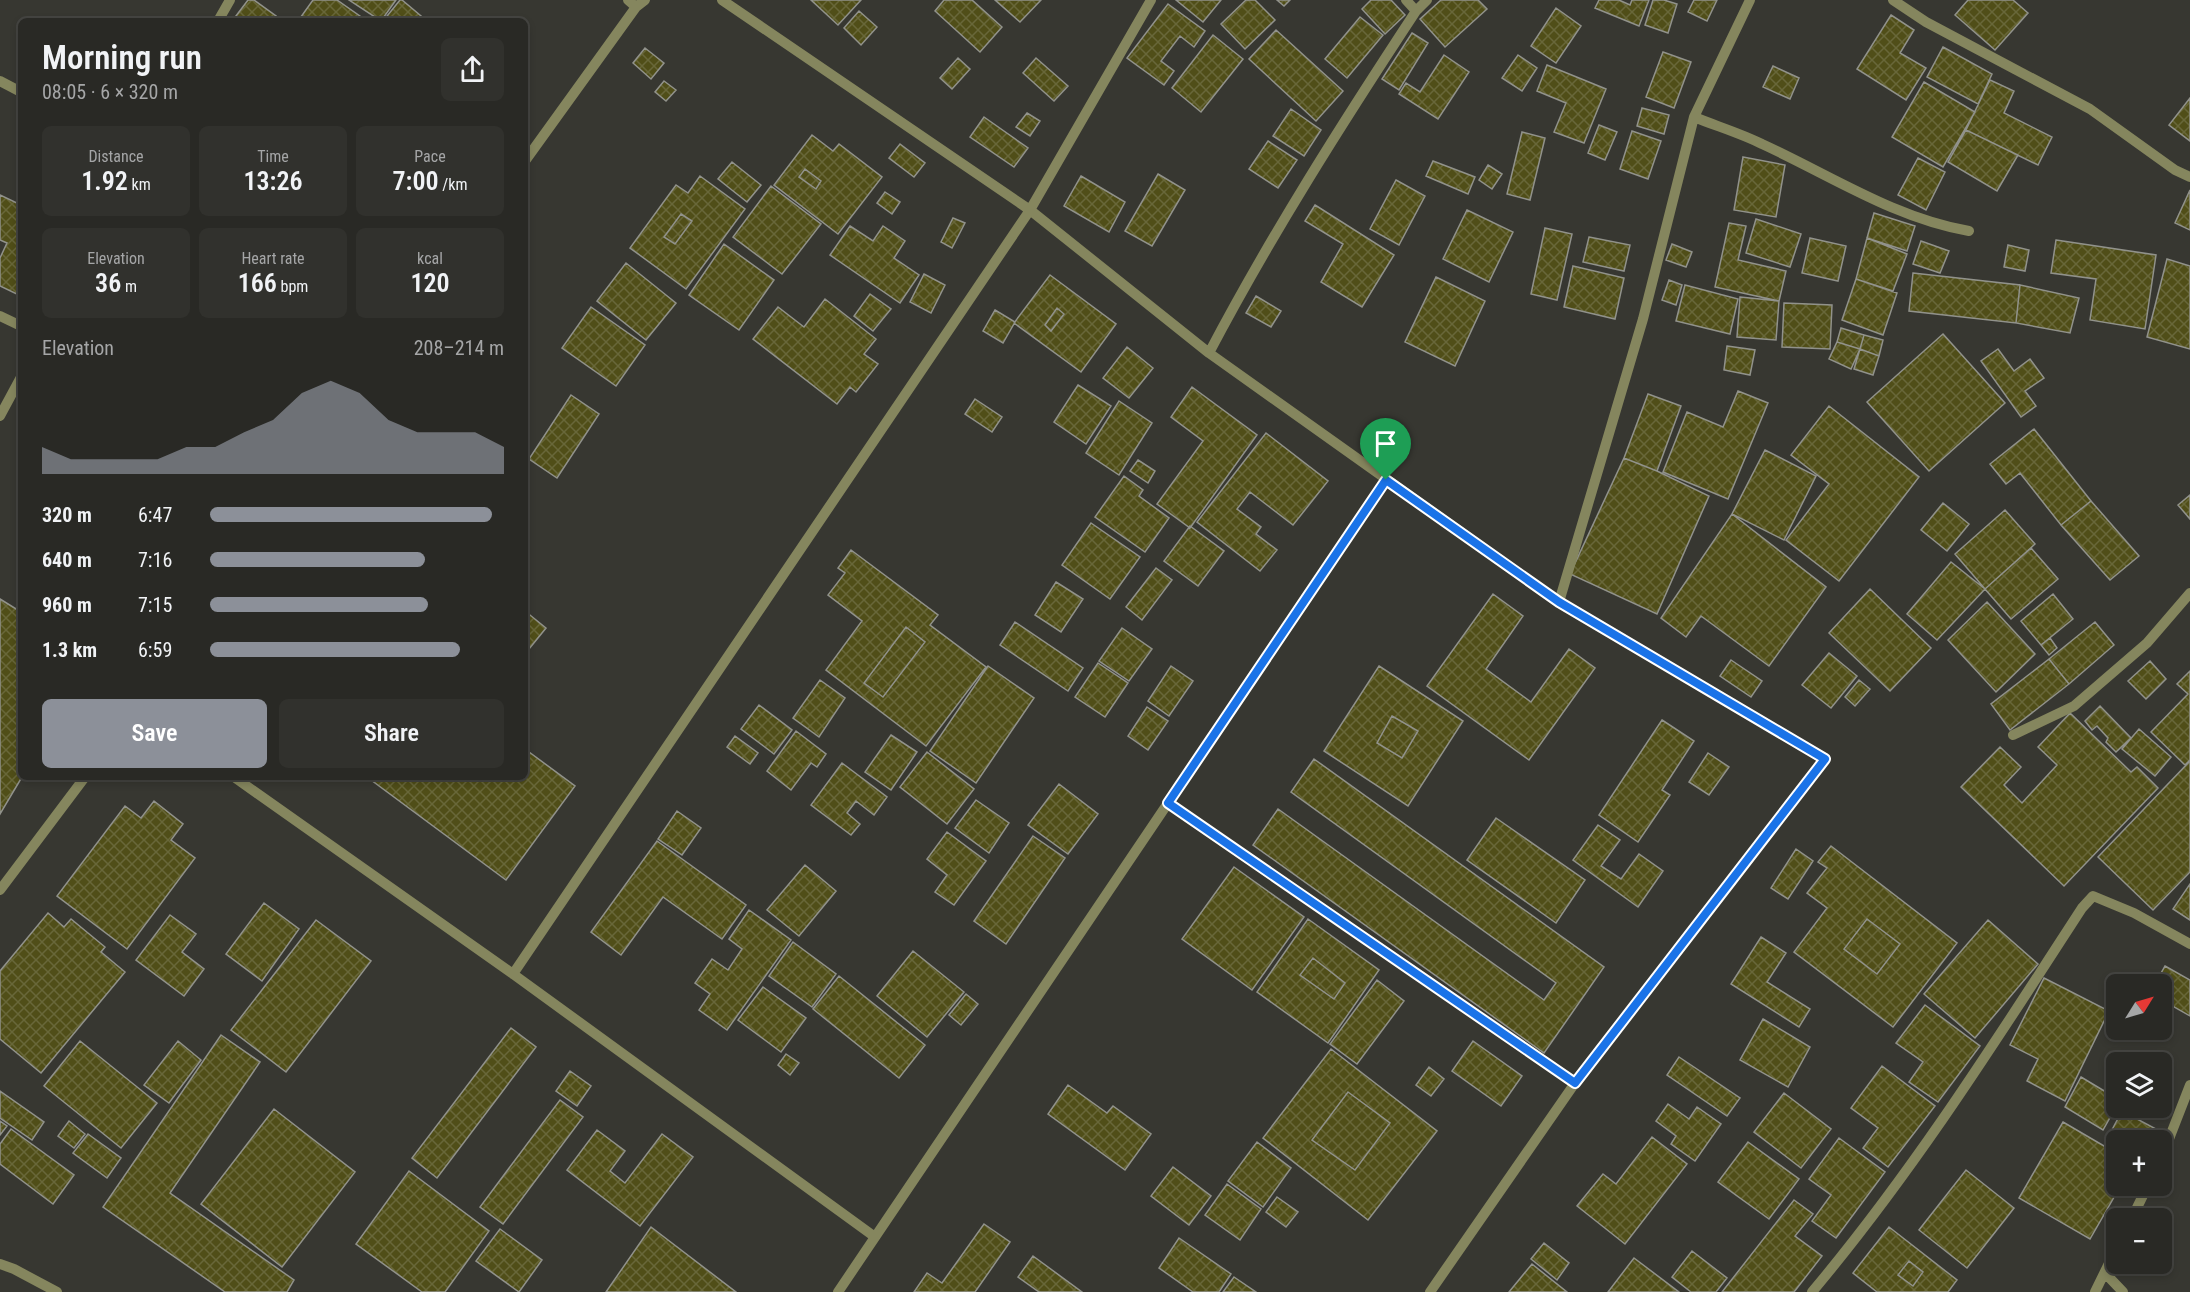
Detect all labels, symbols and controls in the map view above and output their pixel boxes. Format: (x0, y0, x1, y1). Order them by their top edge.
text: Morning run (42, 38, 202, 77)
button: share (441, 38, 504, 101)
text: 08:05 · 6 × 320 m (42, 80, 178, 104)
text: Distance (88, 147, 144, 166)
text: Time (257, 147, 289, 166)
text: Pace (414, 147, 446, 166)
text: 1.92 (81, 166, 128, 196)
text: 13:26 (243, 166, 303, 196)
text: 7:00 (393, 166, 439, 196)
text: km (128, 175, 151, 194)
text: /km (439, 175, 467, 194)
text: Elevation (87, 249, 145, 268)
text: Heart rate (241, 249, 305, 268)
text: kcal (417, 249, 443, 268)
text: 36 (95, 268, 121, 298)
text: 166 (238, 268, 277, 298)
text: 120 (410, 268, 450, 298)
text: m (121, 277, 137, 296)
text: bpm (277, 277, 308, 296)
text: Elevation (42, 336, 114, 360)
text: 208–214 m (414, 336, 504, 360)
pin (1360, 418, 1411, 480)
icon: arrive (1369, 427, 1402, 460)
text: 320 m (42, 503, 92, 527)
text: 6:47 (138, 503, 172, 527)
text: 640 m (42, 548, 92, 572)
text: 7:16 (138, 548, 172, 572)
text: 960 m (42, 593, 92, 617)
text: 7:15 (138, 593, 172, 617)
text: 1.3 km (42, 638, 97, 662)
text: 6:59 (138, 638, 172, 662)
button: Save (42, 699, 267, 768)
button: Share (279, 699, 504, 768)
north arrow (2106, 974, 2172, 1040)
map controls (2106, 974, 2172, 1274)
button: layers (2106, 1052, 2172, 1118)
button: + (2106, 1130, 2172, 1196)
button: − (2106, 1208, 2172, 1274)

